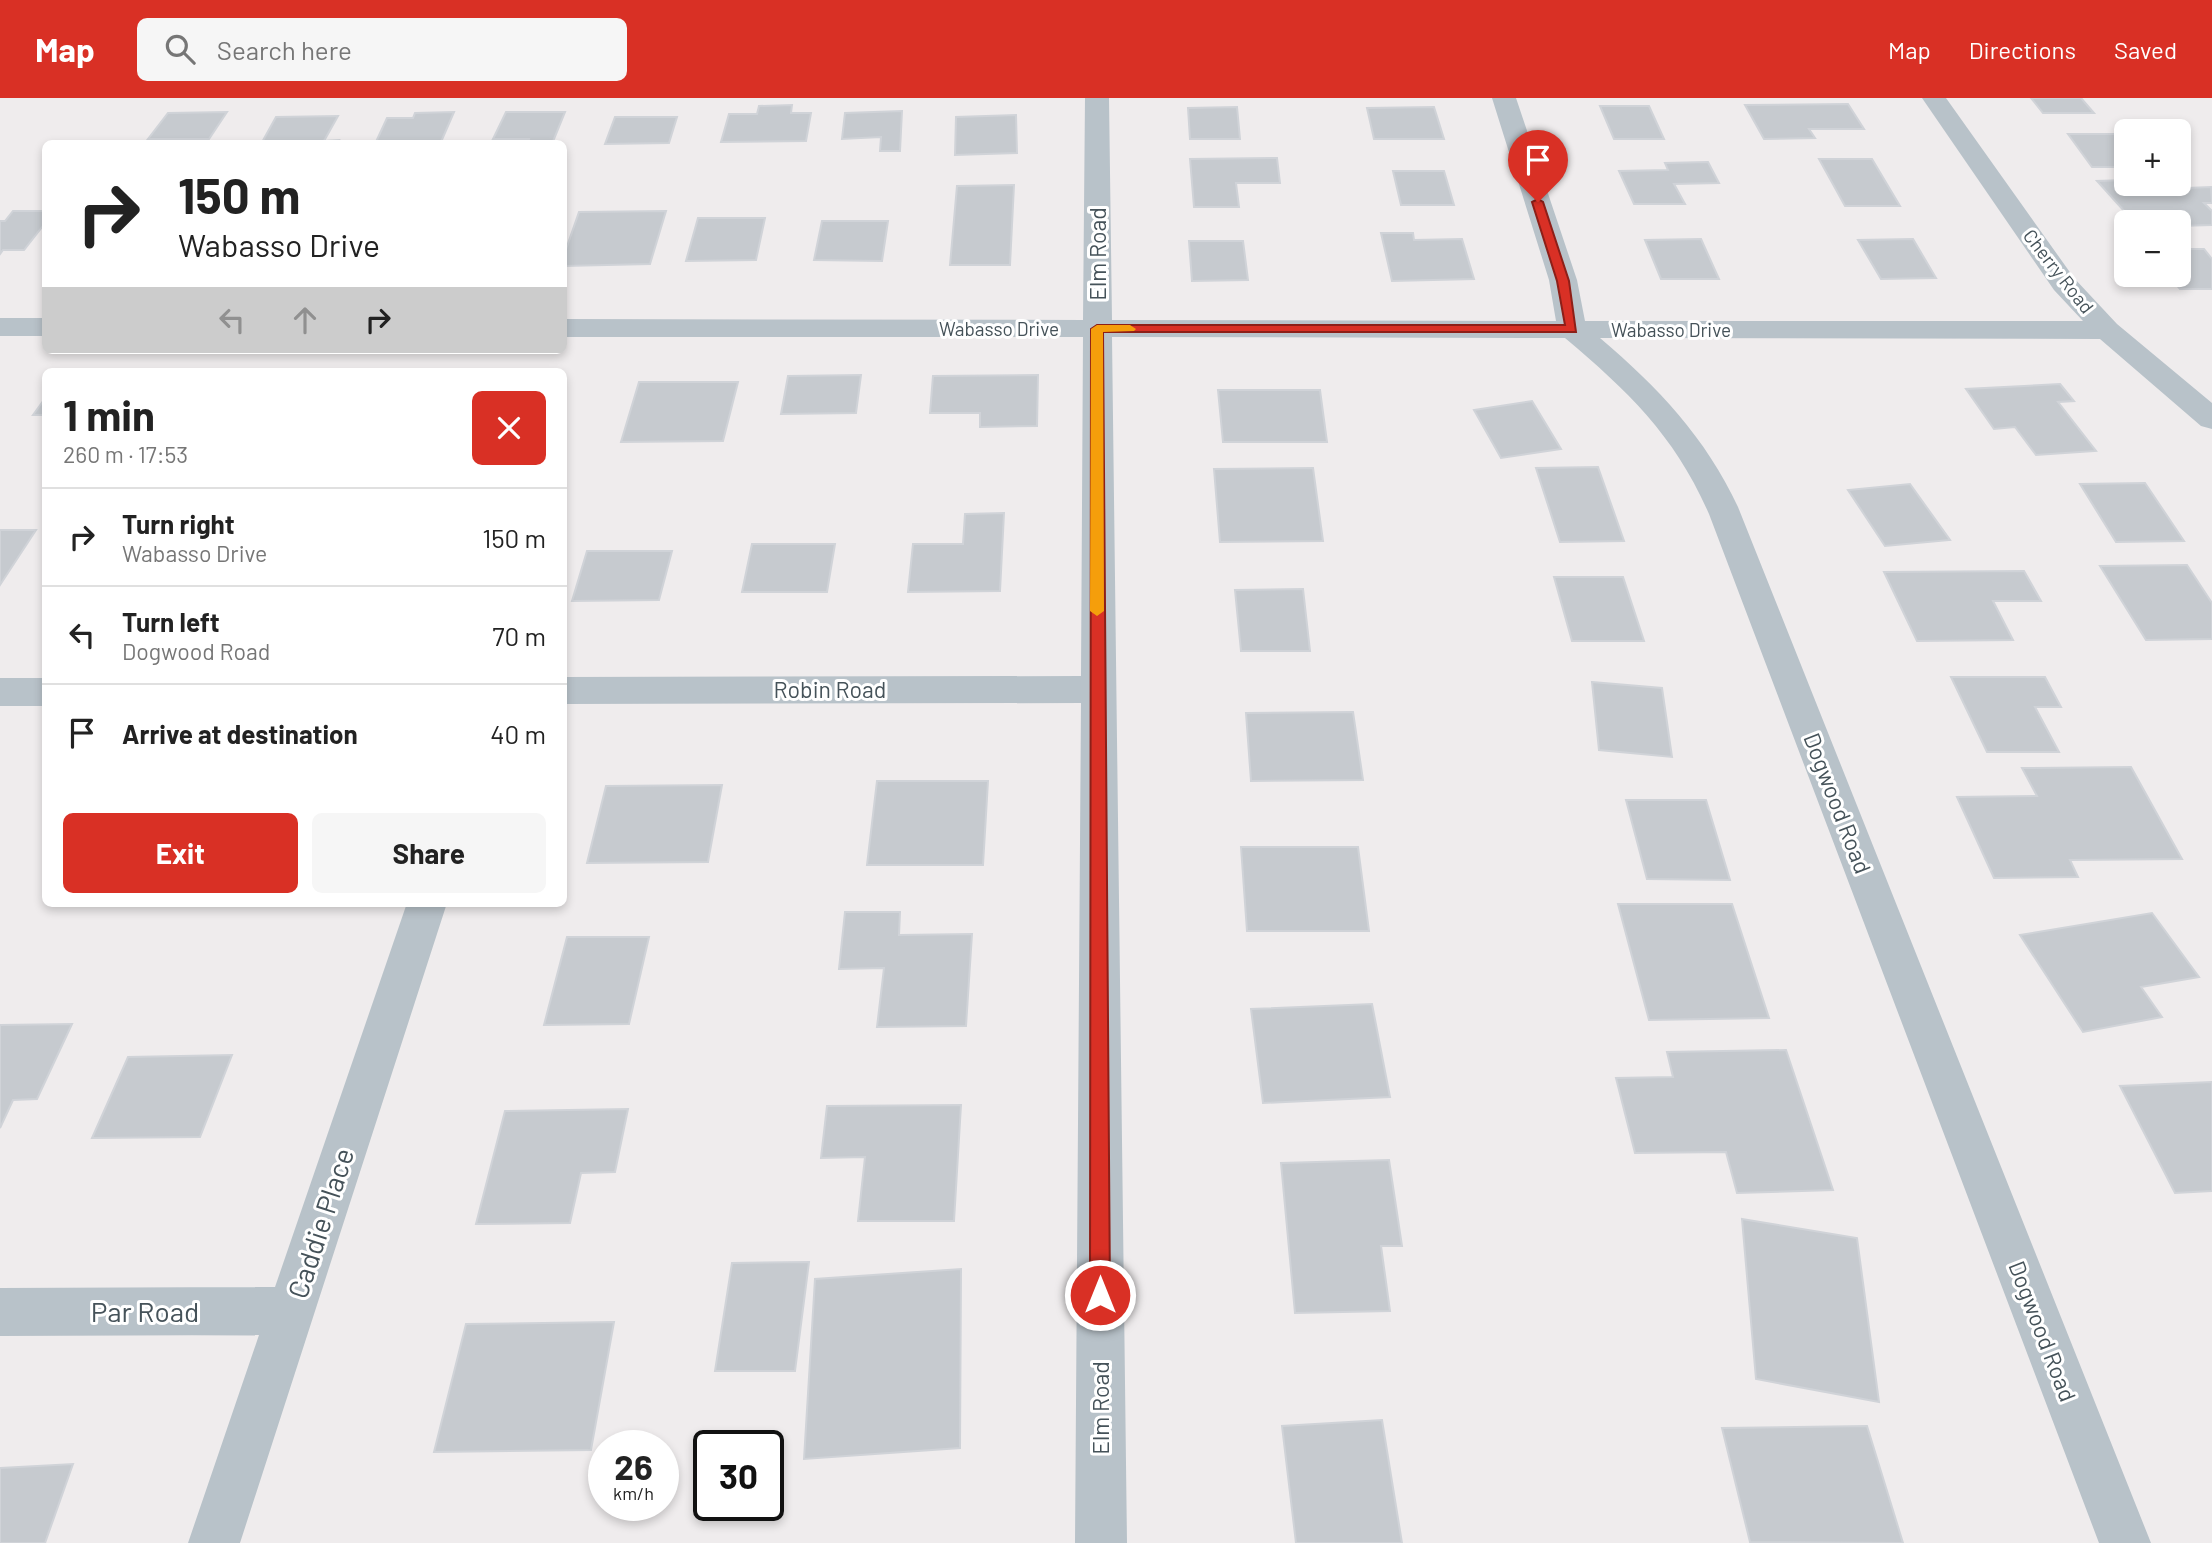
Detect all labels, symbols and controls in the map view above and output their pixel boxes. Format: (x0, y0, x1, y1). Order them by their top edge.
search box (137, 18, 627, 81)
text: Map (35, 29, 95, 69)
icon: search (161, 30, 199, 68)
text: Search here (217, 34, 352, 65)
text: Map (1888, 35, 1931, 64)
text: Directions (1969, 35, 2076, 64)
text: Saved (2114, 35, 2177, 64)
map controls (2114, 119, 2191, 287)
button: + (2114, 119, 2191, 196)
pin (1508, 130, 1568, 202)
icon: arrive (1519, 141, 1557, 179)
text: 150 m (178, 165, 300, 224)
icon: right (63, 168, 154, 259)
street label: Elm Road (1083, 207, 1111, 301)
button: − (2114, 210, 2191, 287)
street label: Cherry Road (2019, 224, 2099, 318)
text: Wabasso Drive (178, 225, 380, 263)
icon: left (213, 301, 251, 339)
icon: ahead (286, 301, 324, 339)
icon: right (359, 301, 397, 339)
street label: Wabasso Drive (939, 317, 1059, 340)
street label: Wabasso Drive (1611, 318, 1731, 341)
text: 1 min (63, 389, 155, 439)
button: close (472, 391, 546, 465)
text: 260 m · 17:53 (63, 440, 188, 468)
text: Turn right (122, 508, 235, 539)
icon: right (63, 518, 101, 556)
text: 150 m (482, 522, 546, 553)
text: Wabasso Drive (122, 539, 267, 567)
text: Turn left (122, 606, 220, 637)
icon: left (63, 616, 101, 654)
text: 70 m (492, 620, 546, 651)
text: Dogwood Road (122, 637, 270, 665)
street label: Robin Road (774, 675, 886, 703)
icon: arrive (63, 714, 101, 752)
text: Arrive at destination (122, 718, 358, 749)
text: 40 m (490, 718, 546, 749)
street label: Dogwood Road (1798, 729, 1878, 877)
button: Exit (63, 813, 298, 893)
button: Share (312, 813, 546, 893)
street label: Caddie Place (280, 1144, 360, 1302)
street label: Dogwood Road (2003, 1257, 2083, 1405)
position arrow (1063, 1258, 1137, 1332)
street label: Par Road (91, 1294, 199, 1328)
street label: Elm Road (1086, 1361, 1114, 1455)
speed limit sign: 30 (693, 1430, 784, 1521)
text: 26 (614, 1445, 653, 1487)
text: km/h (613, 1482, 654, 1504)

